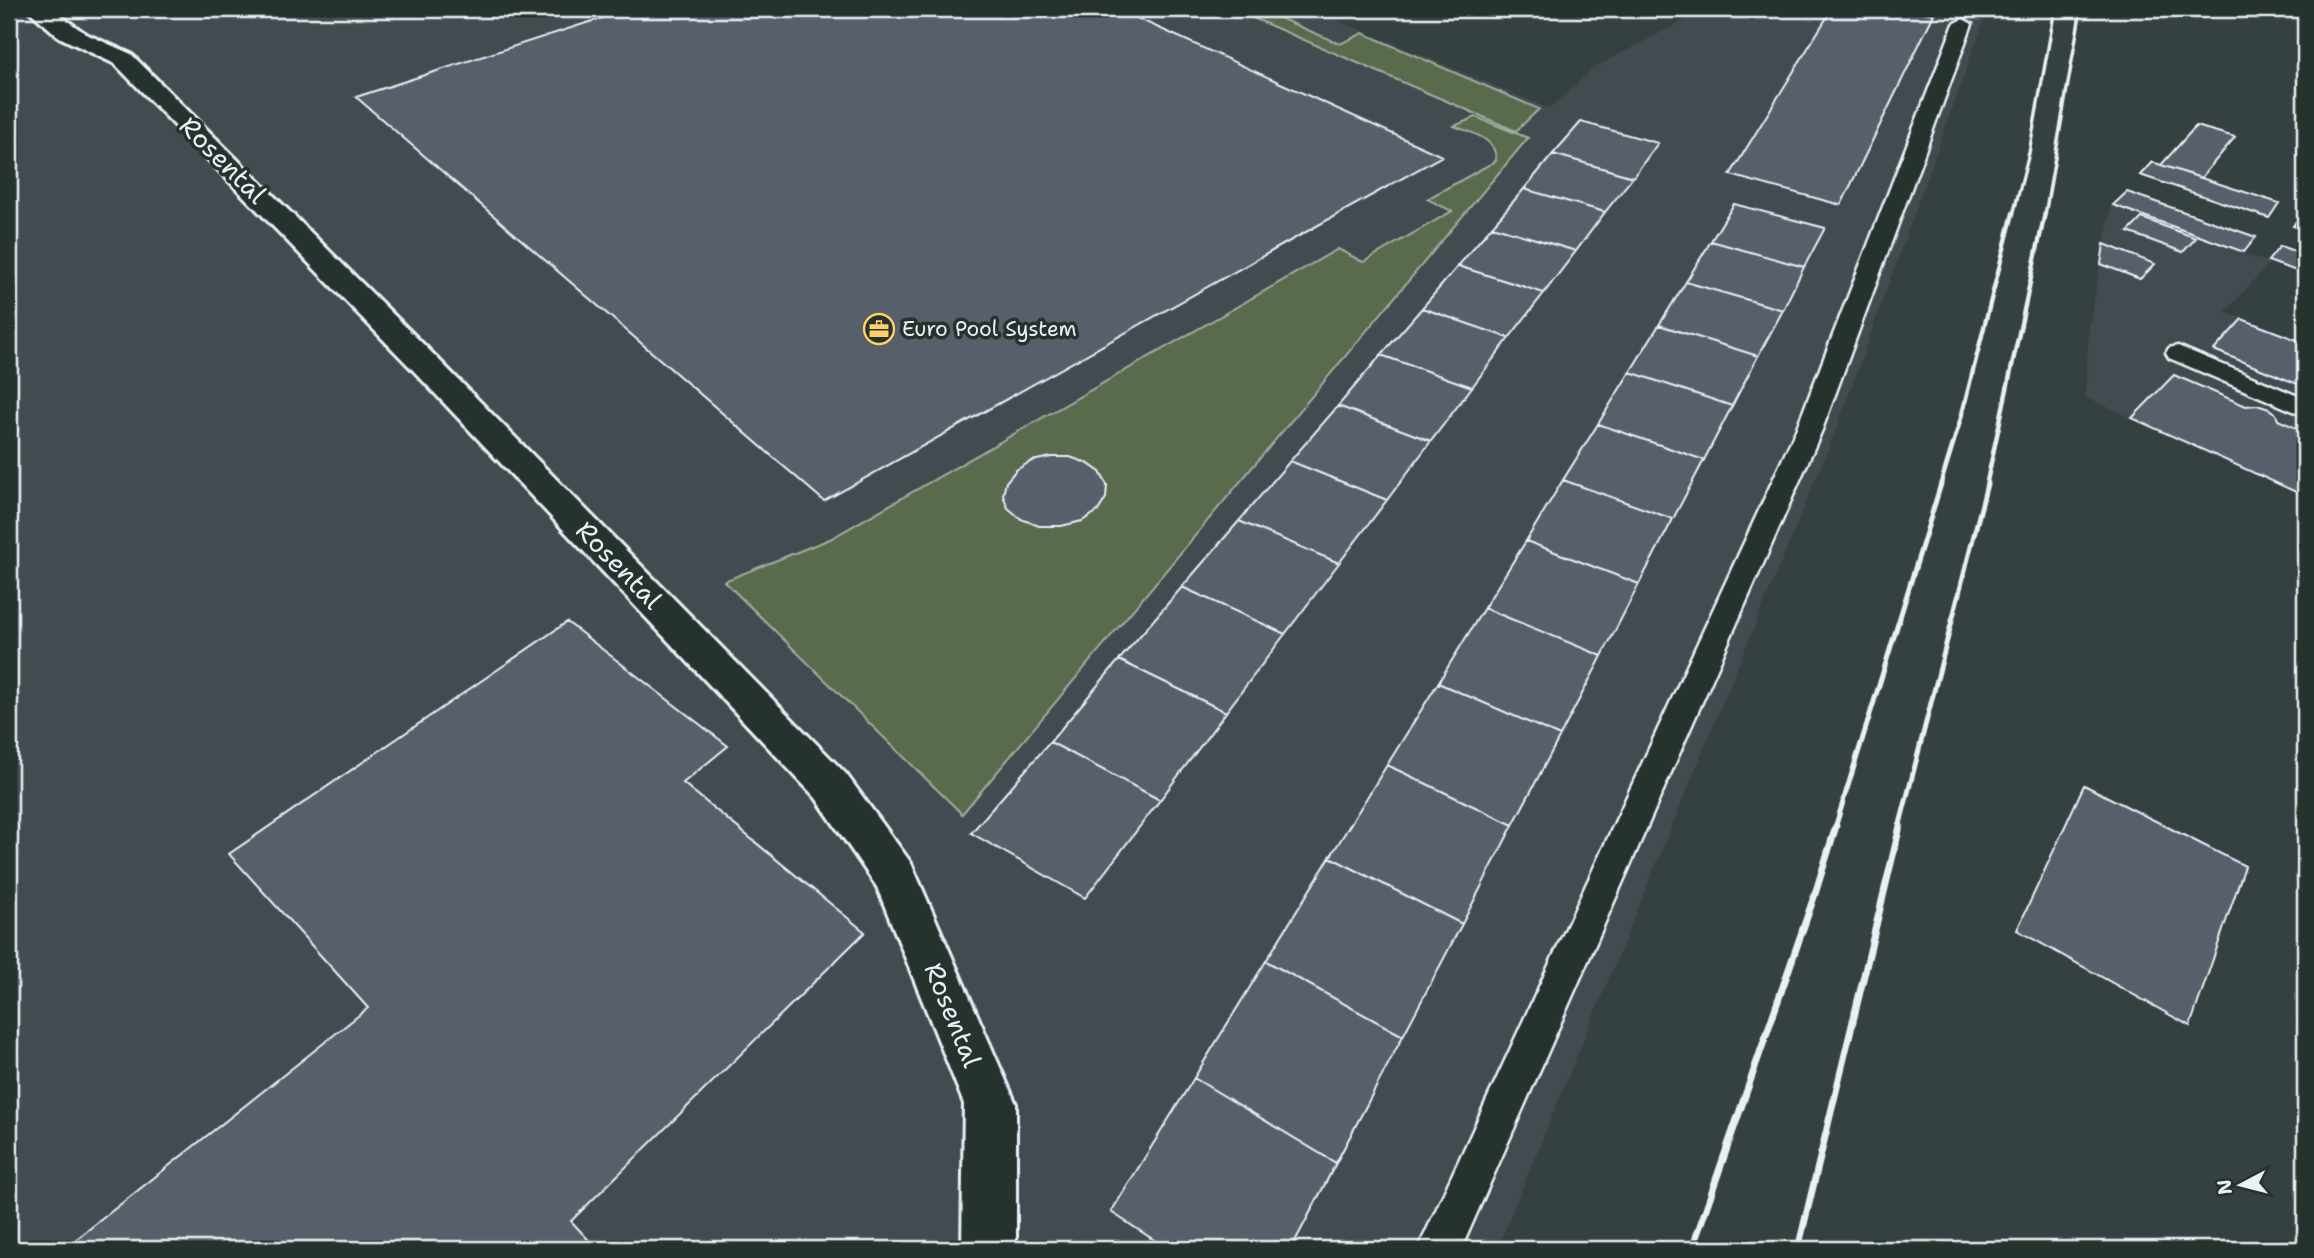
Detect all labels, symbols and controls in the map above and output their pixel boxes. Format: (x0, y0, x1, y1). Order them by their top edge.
street label: Rosental (172, 108, 275, 211)
office icon: Euro Pool System (862, 312, 896, 346)
place label: Euro Pool System (902, 315, 1077, 343)
street label: Rosental (569, 513, 670, 616)
street label: Rosental (917, 957, 990, 1072)
north arrow (2206, 1150, 2276, 1220)
text: N (2211, 1178, 2238, 1196)

